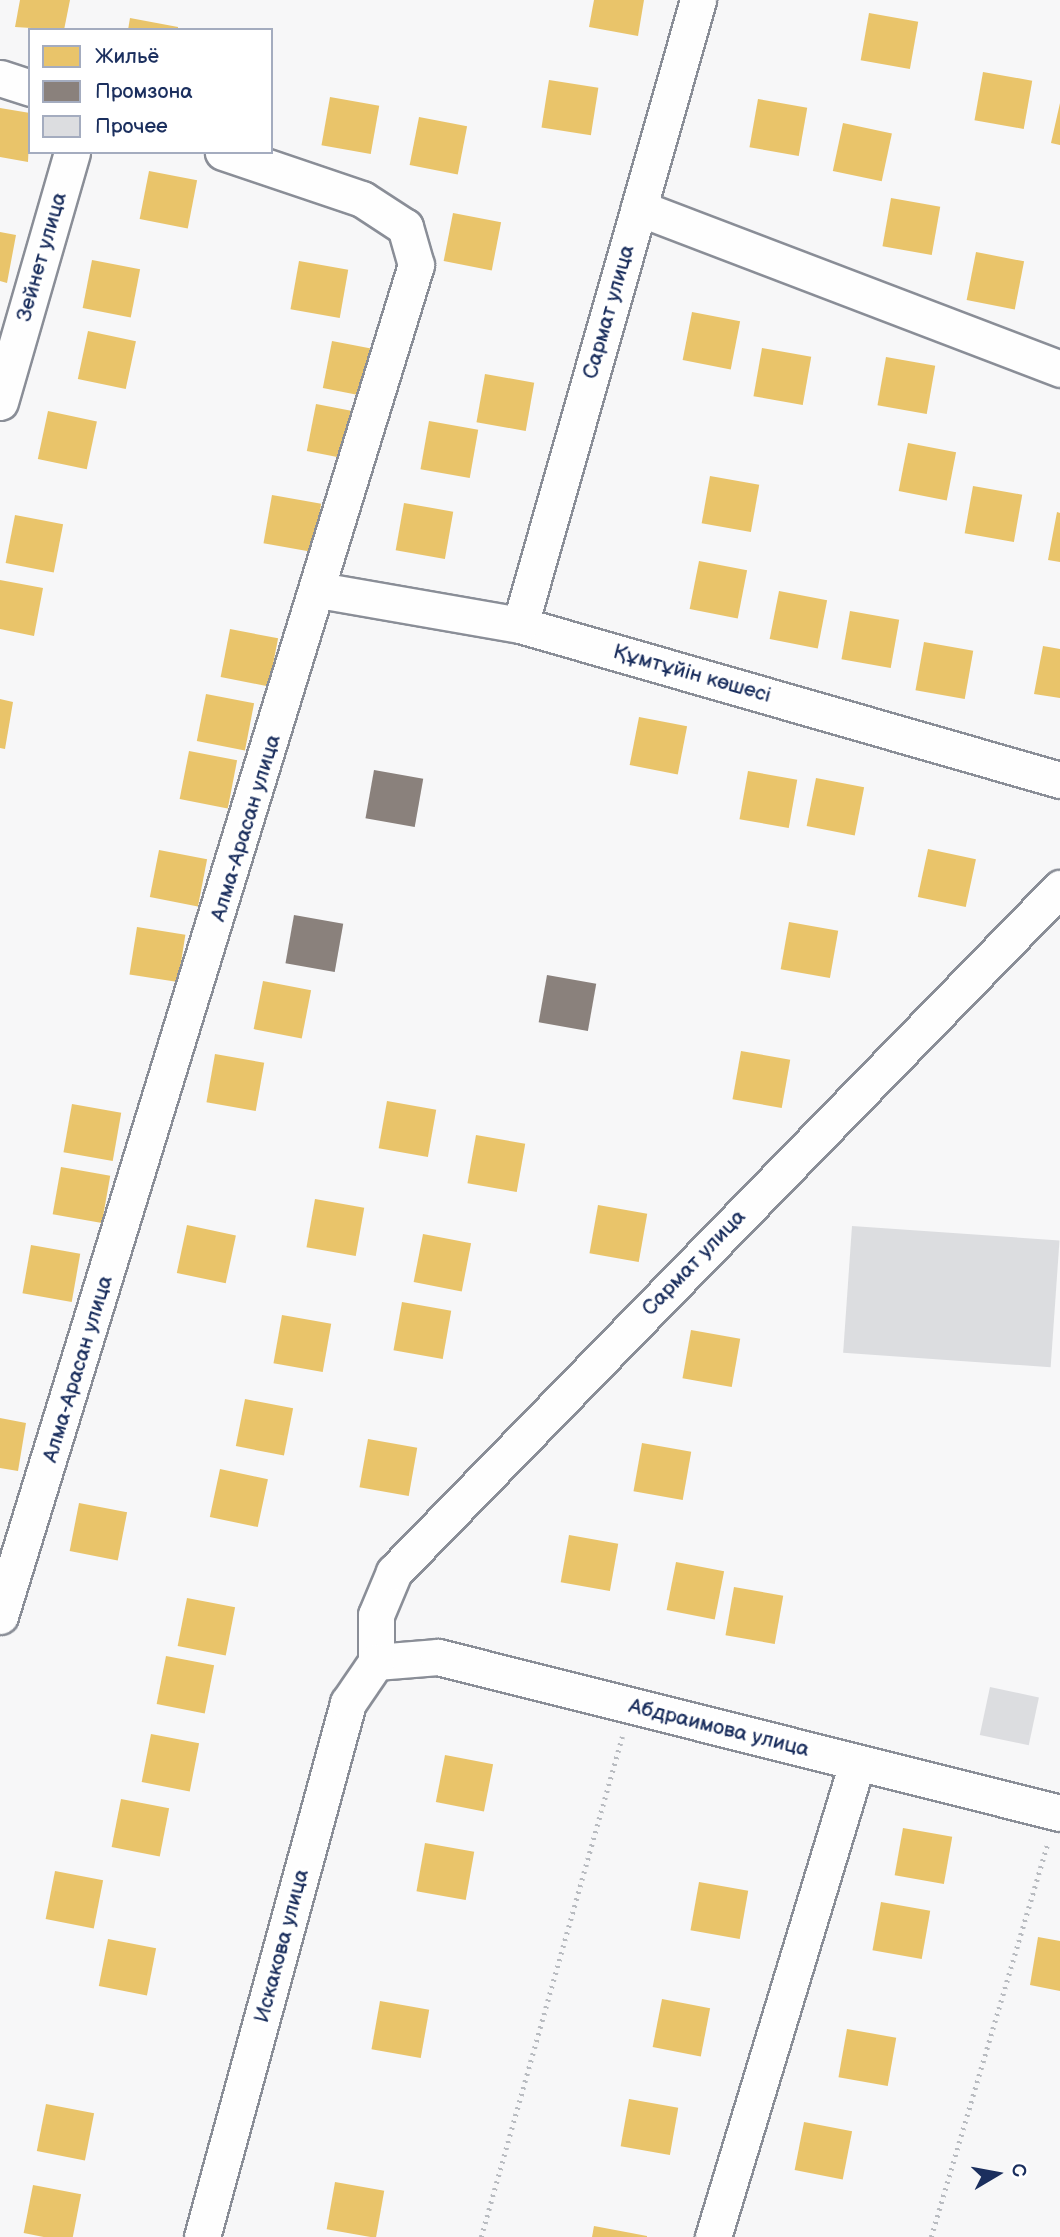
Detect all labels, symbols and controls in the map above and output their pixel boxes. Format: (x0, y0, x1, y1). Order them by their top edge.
legend (28, 28, 273, 154)
text: Жильё (95, 44, 159, 69)
text: Промзона (95, 79, 193, 104)
text: Прочее (95, 114, 168, 139)
street label: Зейнет улица (12, 190, 72, 324)
street label: Сармат улица (578, 242, 640, 382)
street label: Құмтұйiн көшесі (610, 639, 774, 709)
street label: Алма-Арасан улица (206, 732, 286, 924)
street label: Сармат улица (637, 1205, 751, 1321)
street label: Алма-Арасан улица (38, 1273, 118, 1465)
street label: Абдраимова улица (626, 1693, 812, 1763)
street label: Искакова улица (249, 1866, 315, 2026)
north arrow (962, 2139, 1032, 2209)
text: С (1006, 2162, 1031, 2179)

